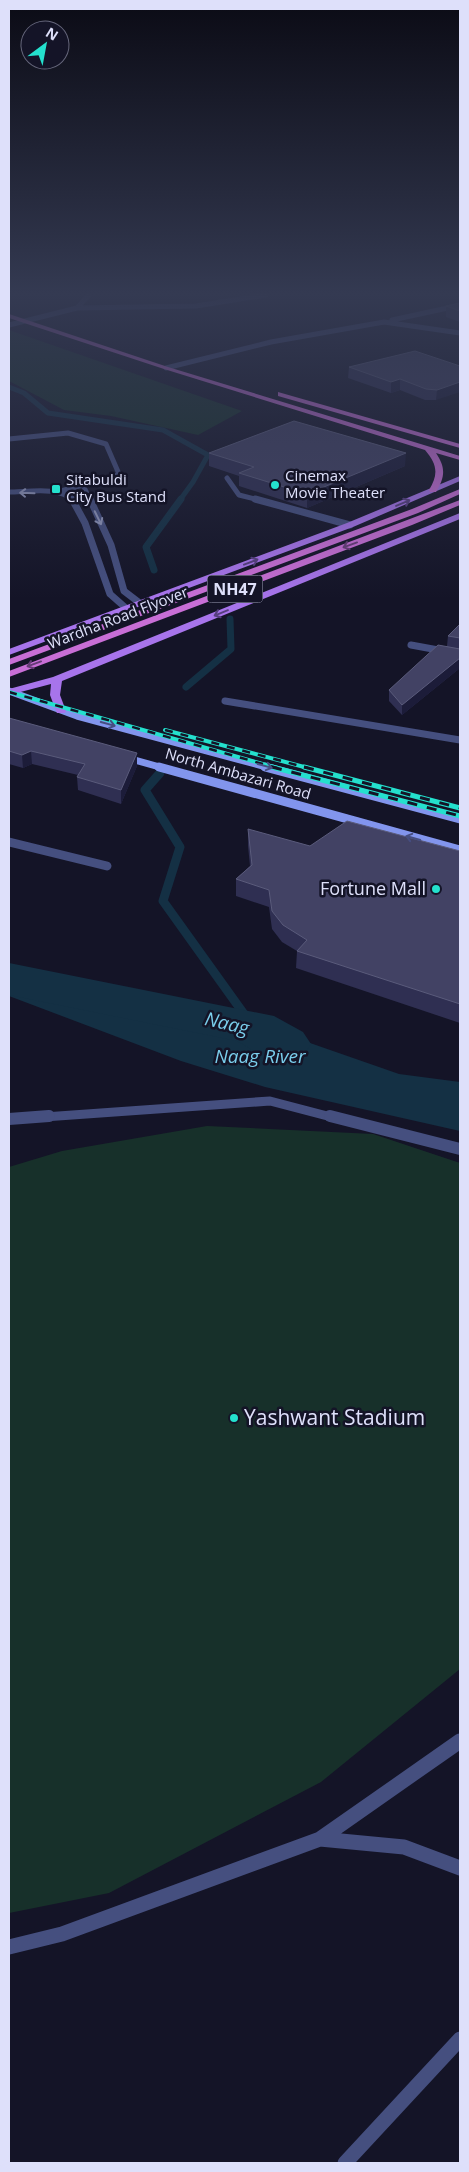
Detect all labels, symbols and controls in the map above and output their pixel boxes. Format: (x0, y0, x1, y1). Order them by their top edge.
north arrow (20, 20, 70, 70)
text: N (42, 22, 62, 45)
place label: Cinemax Movie Theater (285, 465, 385, 502)
place label: Sitabuldi City Bus Stand (66, 469, 166, 506)
marker: Cinemax Movie Theater (269, 479, 281, 491)
marker: Sitabuldi City Bus Stand (50, 483, 62, 495)
one-way arrow (20, 488, 36, 498)
one-way arrow (395, 497, 410, 507)
one-way arrow (93, 510, 103, 525)
one-way arrow (343, 541, 358, 550)
one-way arrow (243, 557, 259, 566)
road number: NH47 (208, 576, 262, 602)
street label: Wardha Road Flyover (45, 581, 191, 653)
one-way arrow (213, 609, 229, 618)
one-way arrow (27, 660, 42, 669)
one-way arrow (100, 720, 116, 730)
street label: North Ambazari Road (163, 743, 313, 803)
one-way arrow (257, 762, 273, 772)
one-way arrow (406, 833, 422, 842)
place label: Fortune Mall (320, 876, 426, 900)
marker: Fortune Mall (430, 883, 442, 895)
water label: Naag (202, 1005, 253, 1041)
water label: Naag River (214, 1043, 307, 1069)
place label: Yashwant Stadium (244, 1403, 425, 1431)
marker: Yashwant Stadium (228, 1412, 240, 1424)

